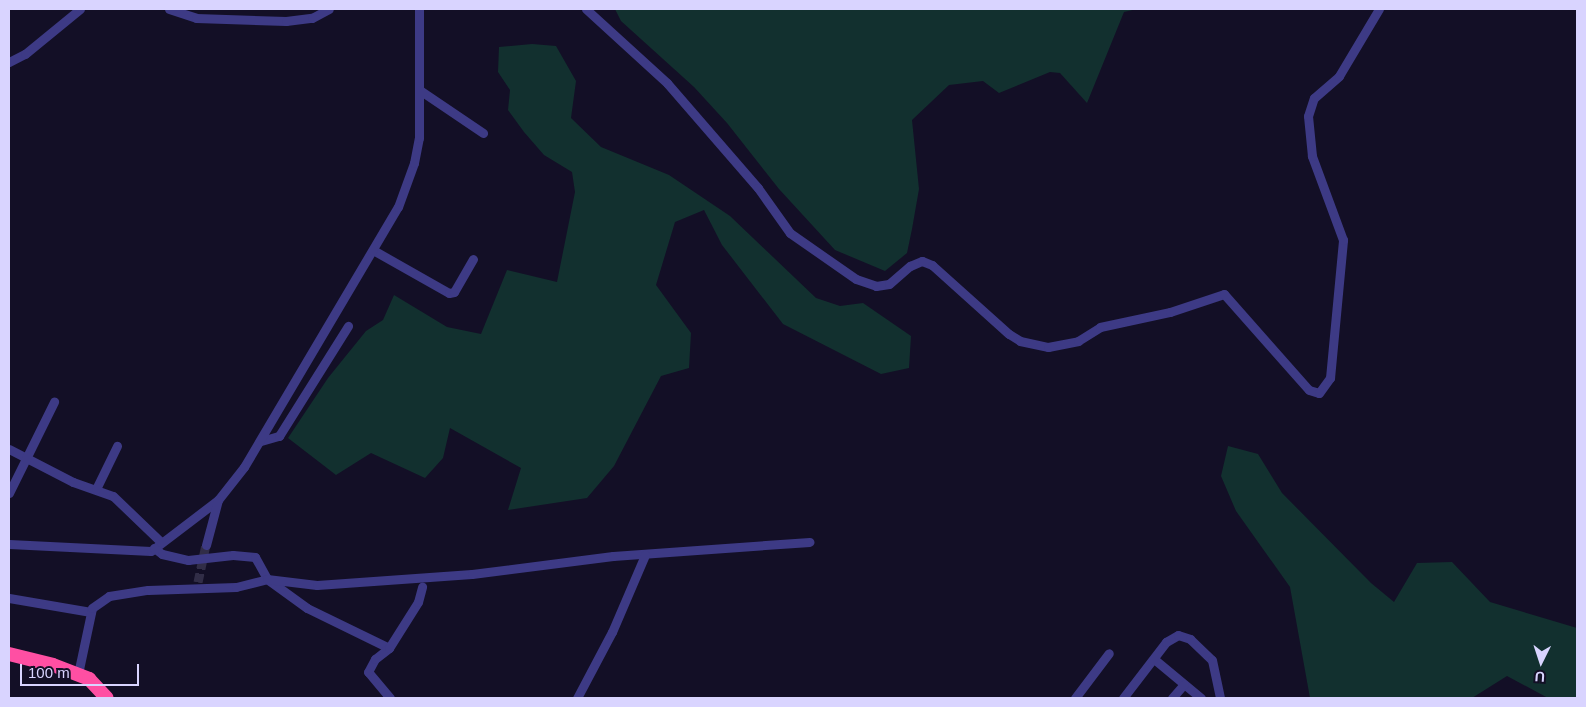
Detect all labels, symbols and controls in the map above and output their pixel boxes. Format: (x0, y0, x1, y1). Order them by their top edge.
north arrow (1516, 637, 1566, 687)
scale bar (22, 654, 141, 686)
text: 100 m (28, 664, 70, 681)
text: U (1534, 669, 1546, 685)

